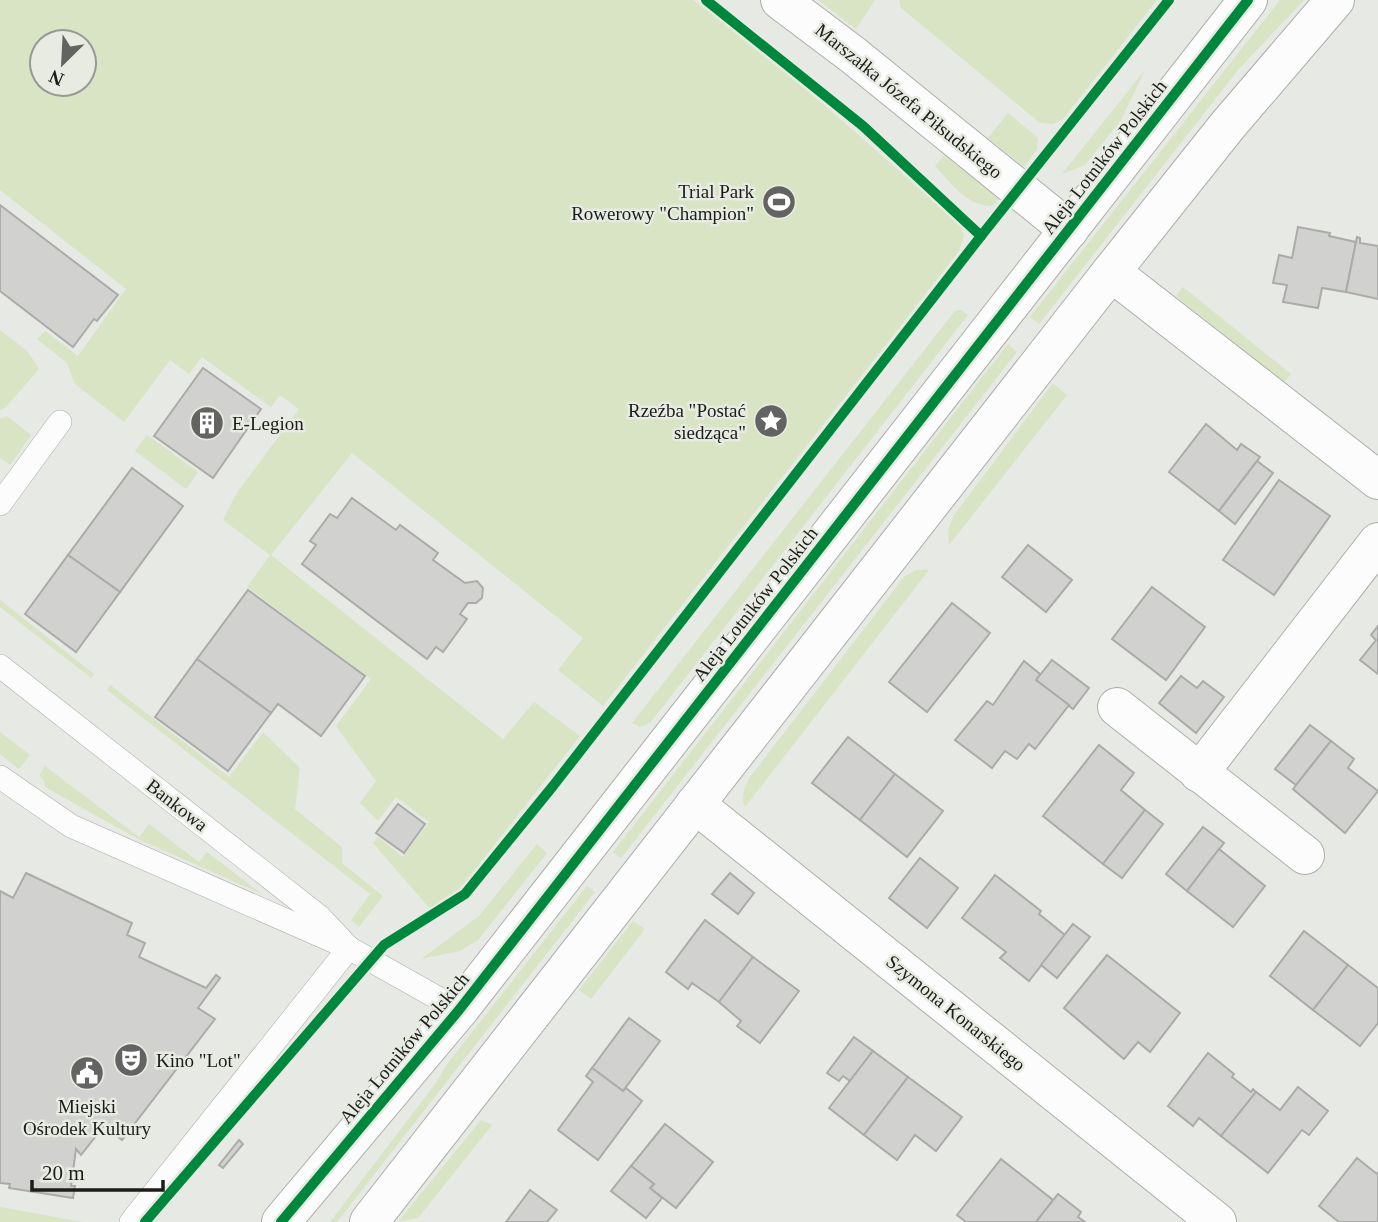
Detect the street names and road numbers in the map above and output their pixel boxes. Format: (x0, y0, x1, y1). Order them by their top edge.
street label: Marszałka Józefa Piłsudskiego (811, 19, 1007, 183)
street label: Aleja Lotników Polskich (1037, 75, 1171, 238)
street label: Aleja Lotników Polskich (688, 522, 822, 685)
street label: Bankowa (142, 775, 212, 836)
street label: Szymona Konarskiego (882, 951, 1030, 1075)
street label: Aleja Lotników Polskich (335, 968, 473, 1128)

